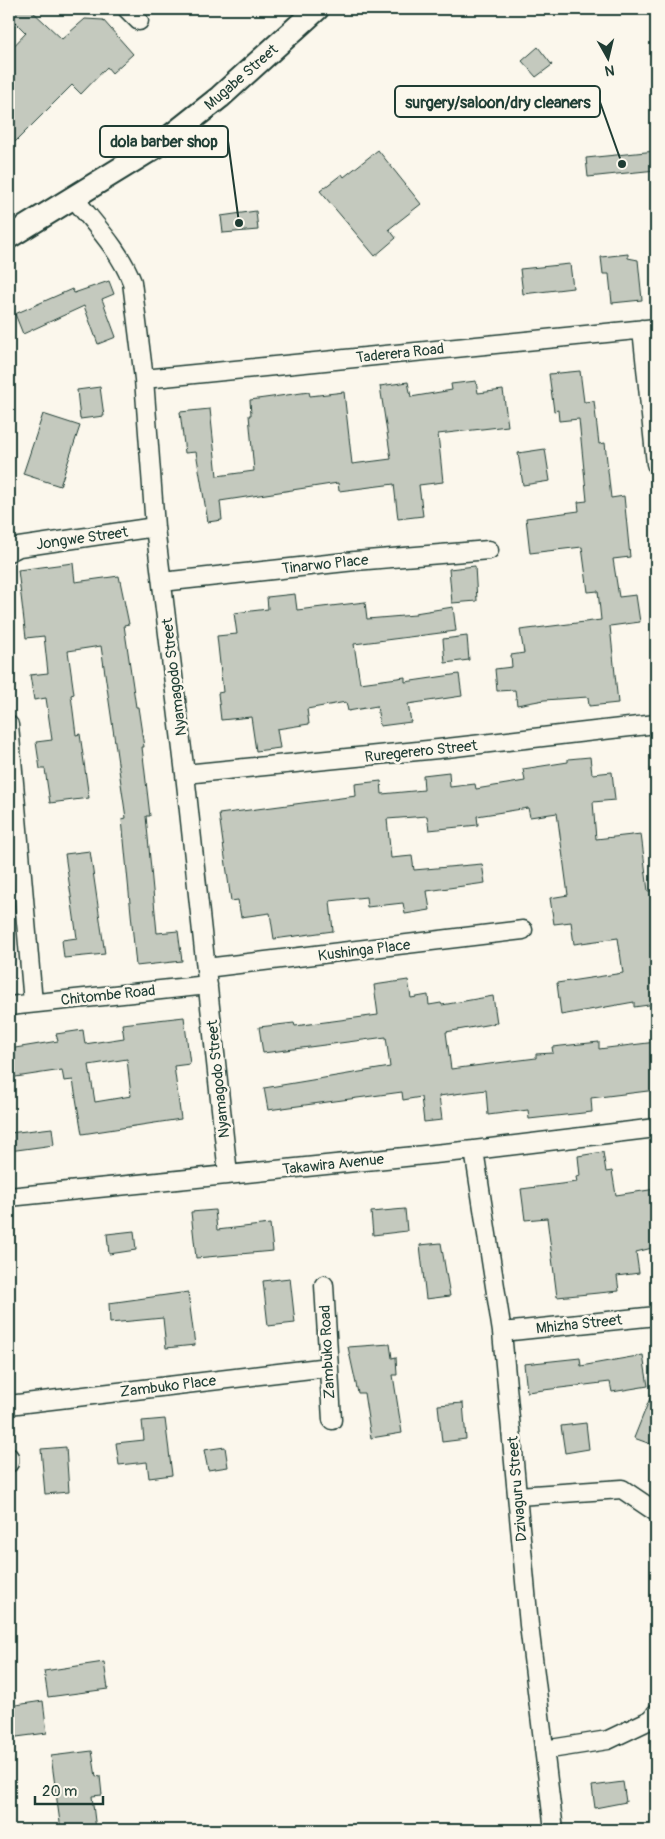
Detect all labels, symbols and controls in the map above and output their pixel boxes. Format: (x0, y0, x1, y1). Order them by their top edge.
north arrow (582, 32, 632, 82)
street label: Mugabe Street (201, 40, 283, 115)
text: N (604, 61, 616, 79)
callout: surgery/saloon/dry cleaners (395, 86, 600, 117)
text: surgery/saloon/dry cleaners (405, 93, 592, 113)
callout: dola barber shop (100, 126, 228, 157)
text: dola barber shop (110, 132, 218, 152)
street label: Taderera Road (355, 339, 445, 368)
street label: Jongwe Street (35, 523, 130, 554)
street label: Tinarwo Place (281, 550, 370, 578)
street label: Nyamagodo Street (158, 616, 191, 737)
street label: Ruregerero Street (364, 736, 479, 767)
street label: Kushinga Place (317, 935, 412, 966)
street label: Chitombe Road (60, 981, 156, 1010)
street label: Nyamagodo Street (203, 1018, 234, 1139)
street label: Takawira Avenue (281, 1150, 385, 1179)
street label: Zambuko Road (316, 1305, 339, 1399)
street label: Mhizha Street (535, 1310, 624, 1338)
street label: Zambuko Place (119, 1371, 218, 1402)
street label: Dzivaguru Street (503, 1434, 532, 1543)
scale bar (35, 1774, 102, 1806)
text: 20 m (42, 1782, 77, 1801)

